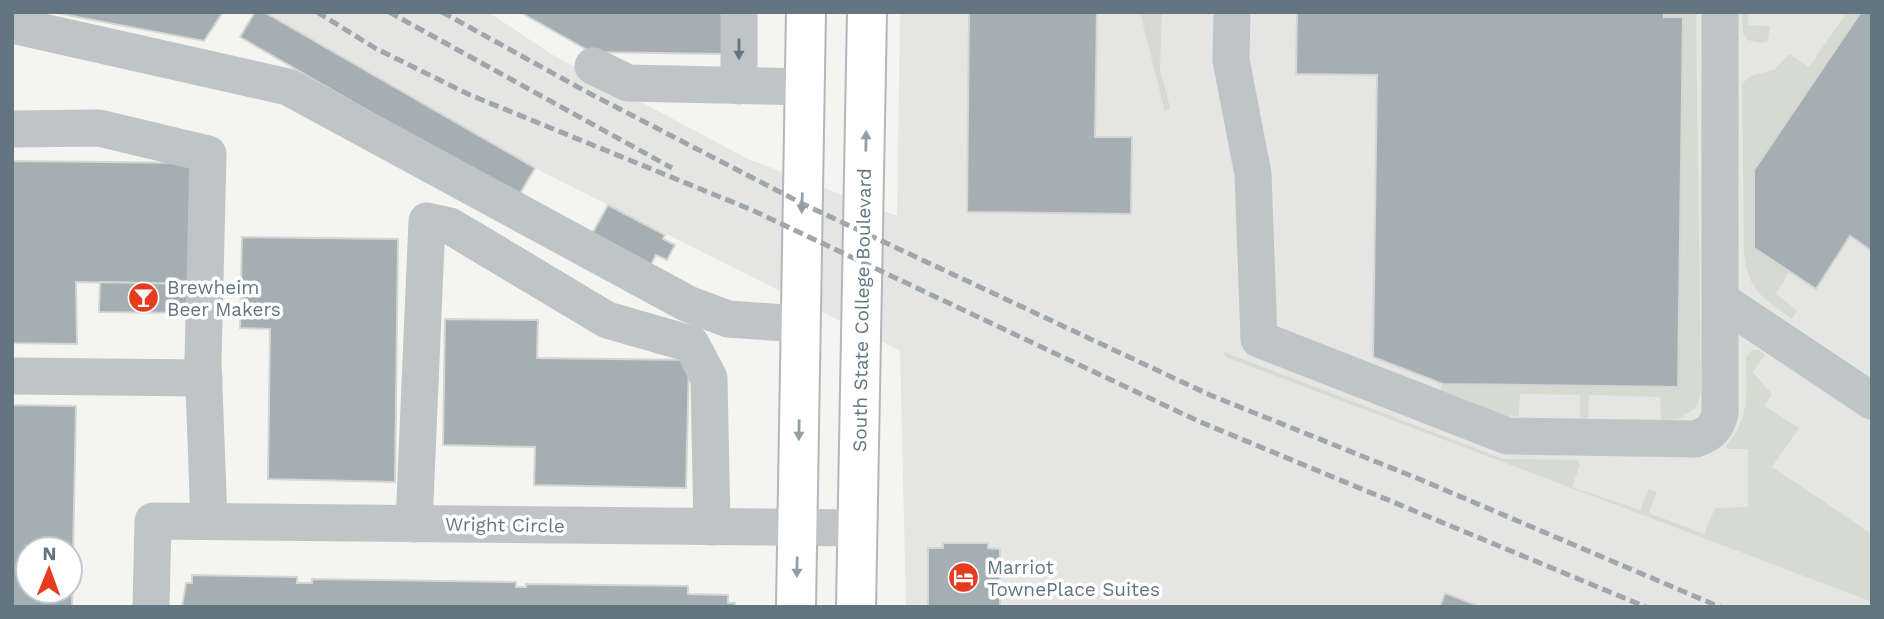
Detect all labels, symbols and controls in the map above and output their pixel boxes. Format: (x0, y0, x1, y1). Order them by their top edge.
one-way arrow (733, 38, 745, 60)
one-way arrow (860, 130, 872, 152)
street label: South State College Boulevard (848, 168, 876, 452)
one-way arrow (797, 192, 808, 214)
place label: Brewheim Beer Makers (167, 276, 281, 321)
bar icon: Brewheim Beer Makers (127, 281, 161, 315)
one-way arrow (793, 420, 805, 442)
street label: Wright Circle (445, 512, 565, 538)
north arrow (14, 535, 84, 605)
text: N (42, 542, 57, 565)
one-way arrow (791, 556, 802, 578)
place label: Marriot TownePlace Suites (987, 556, 1160, 601)
hotel icon: Marriot TownePlace Suites (947, 561, 981, 595)

